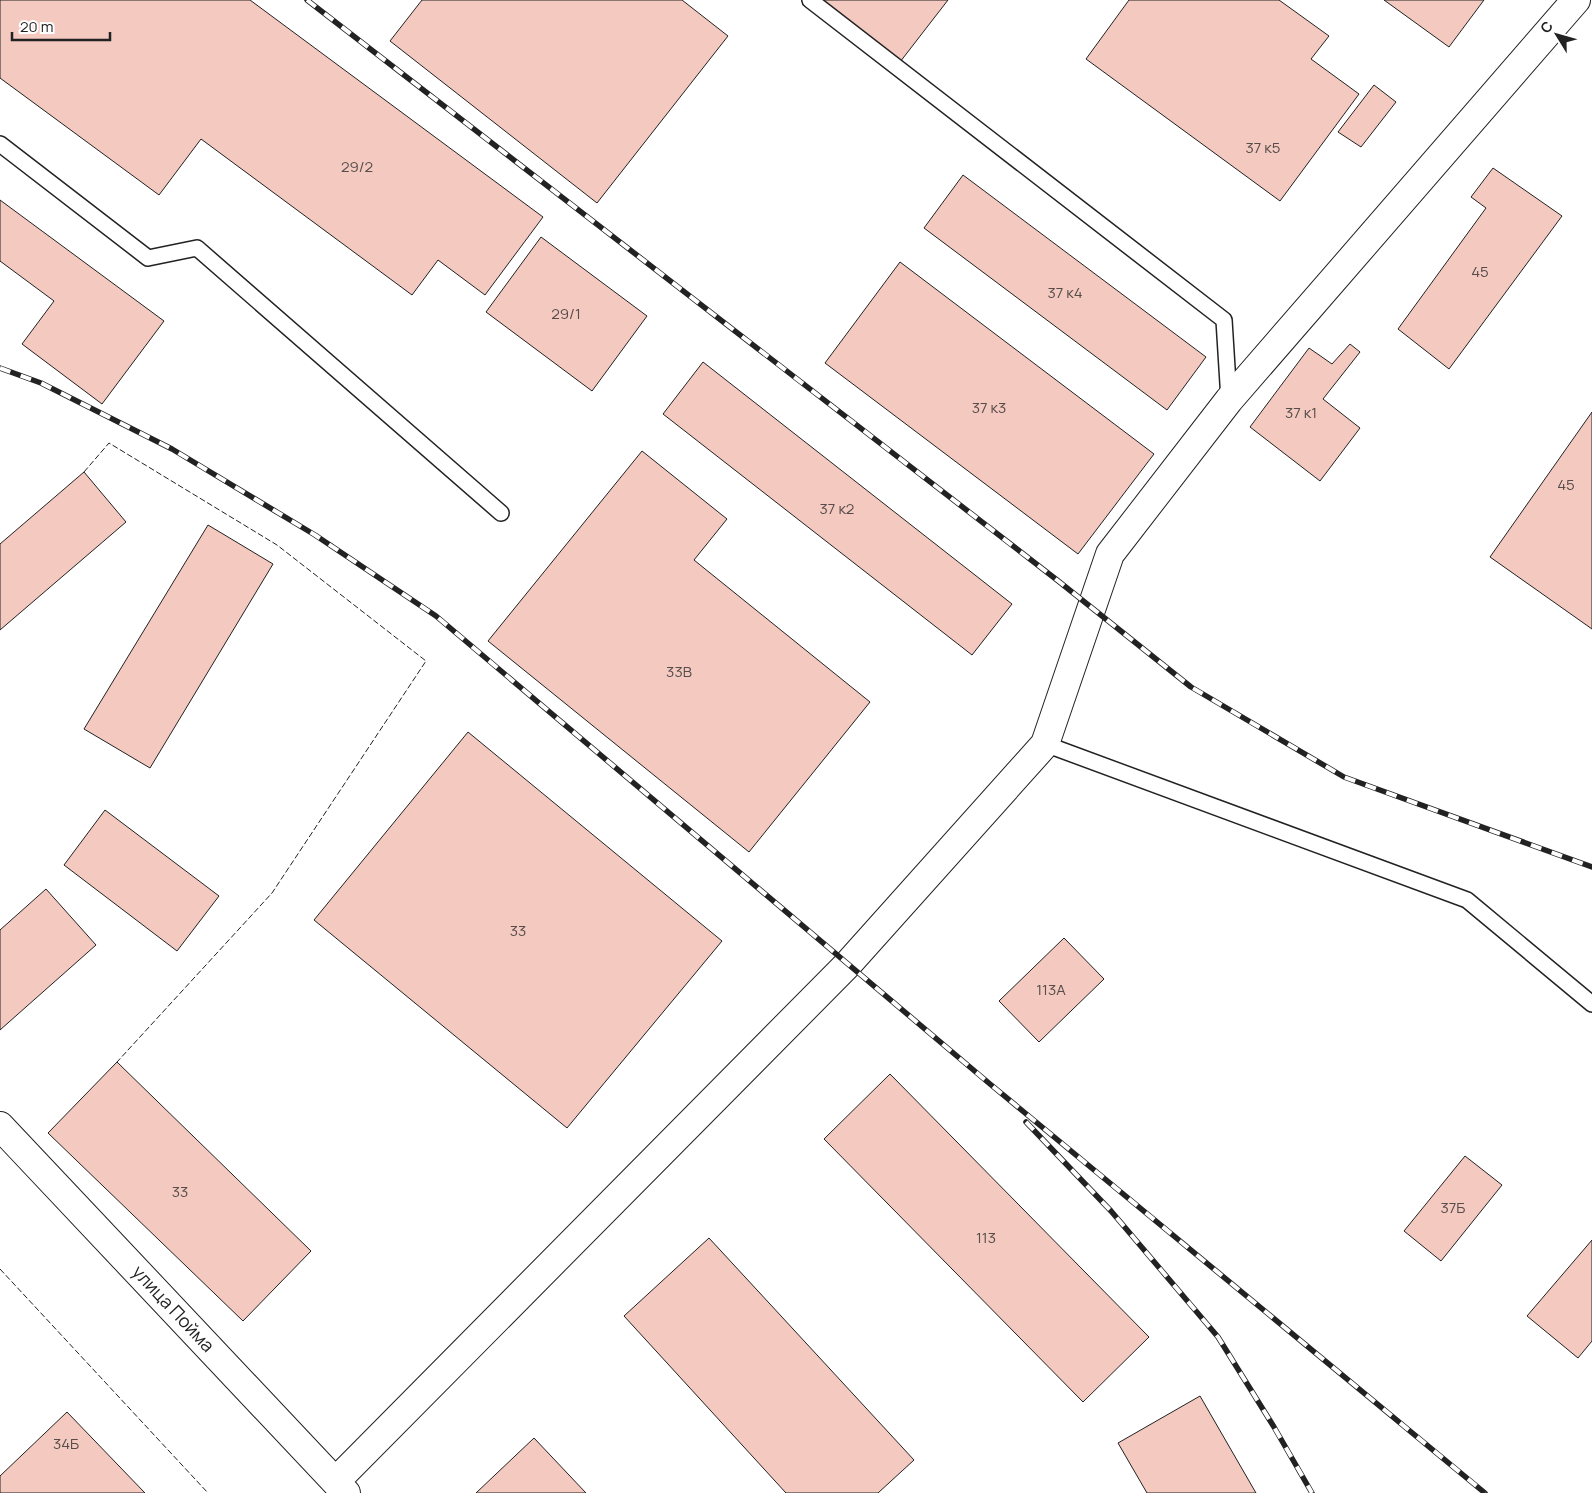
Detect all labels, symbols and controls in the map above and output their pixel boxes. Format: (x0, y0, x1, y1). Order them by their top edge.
scale bar (12, 10, 110, 42)
north arrow (1532, 10, 1582, 60)
text: 20 m (20, 16, 53, 37)
text: С (1536, 17, 1557, 37)
house number: 37 к5 (1246, 137, 1280, 158)
house number: 29/2 (341, 156, 373, 177)
house number: 45 (1471, 261, 1489, 282)
house number: 37 к4 (1047, 282, 1083, 303)
house number: 29/1 (551, 303, 581, 324)
house number: 37 к3 (972, 397, 1006, 418)
house number: 37 к1 (1285, 402, 1317, 423)
house number: 45 (1557, 474, 1575, 495)
house number: 37 к2 (820, 498, 854, 519)
house number: 33В (666, 661, 692, 682)
house number: 33 (510, 920, 526, 941)
house number: 113А (1036, 979, 1066, 1000)
house number: 33 (172, 1181, 188, 1202)
house number: 37Б (1441, 1197, 1465, 1218)
house number: 113 (976, 1227, 996, 1248)
street label: улица Пойма (127, 1260, 220, 1357)
house number: 34Б (53, 1433, 79, 1454)

